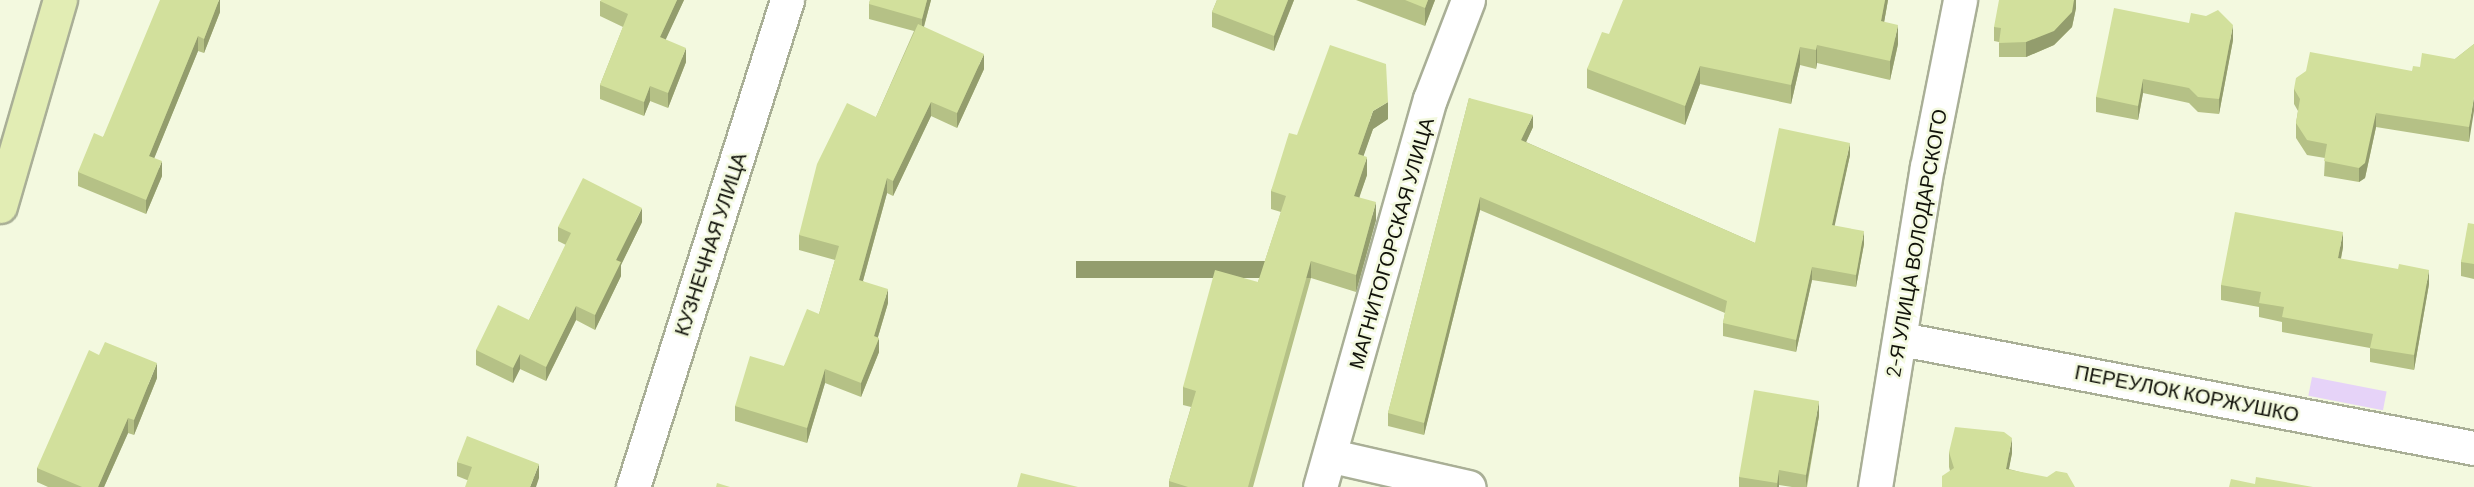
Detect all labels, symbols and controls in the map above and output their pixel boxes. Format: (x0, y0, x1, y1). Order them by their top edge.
street label: 2-Я УЛИЦА ВОЛОДАРСКОГО (1881, 107, 1951, 379)
street label: МАГНИТОГОРСКАЯ УЛИЦА (1344, 115, 1438, 371)
street label: КУЗНЕЧНАЯ УЛИЦА (669, 149, 751, 339)
street label: ПЕРЕУЛОК КОРЖУШКО (2073, 359, 2301, 427)

